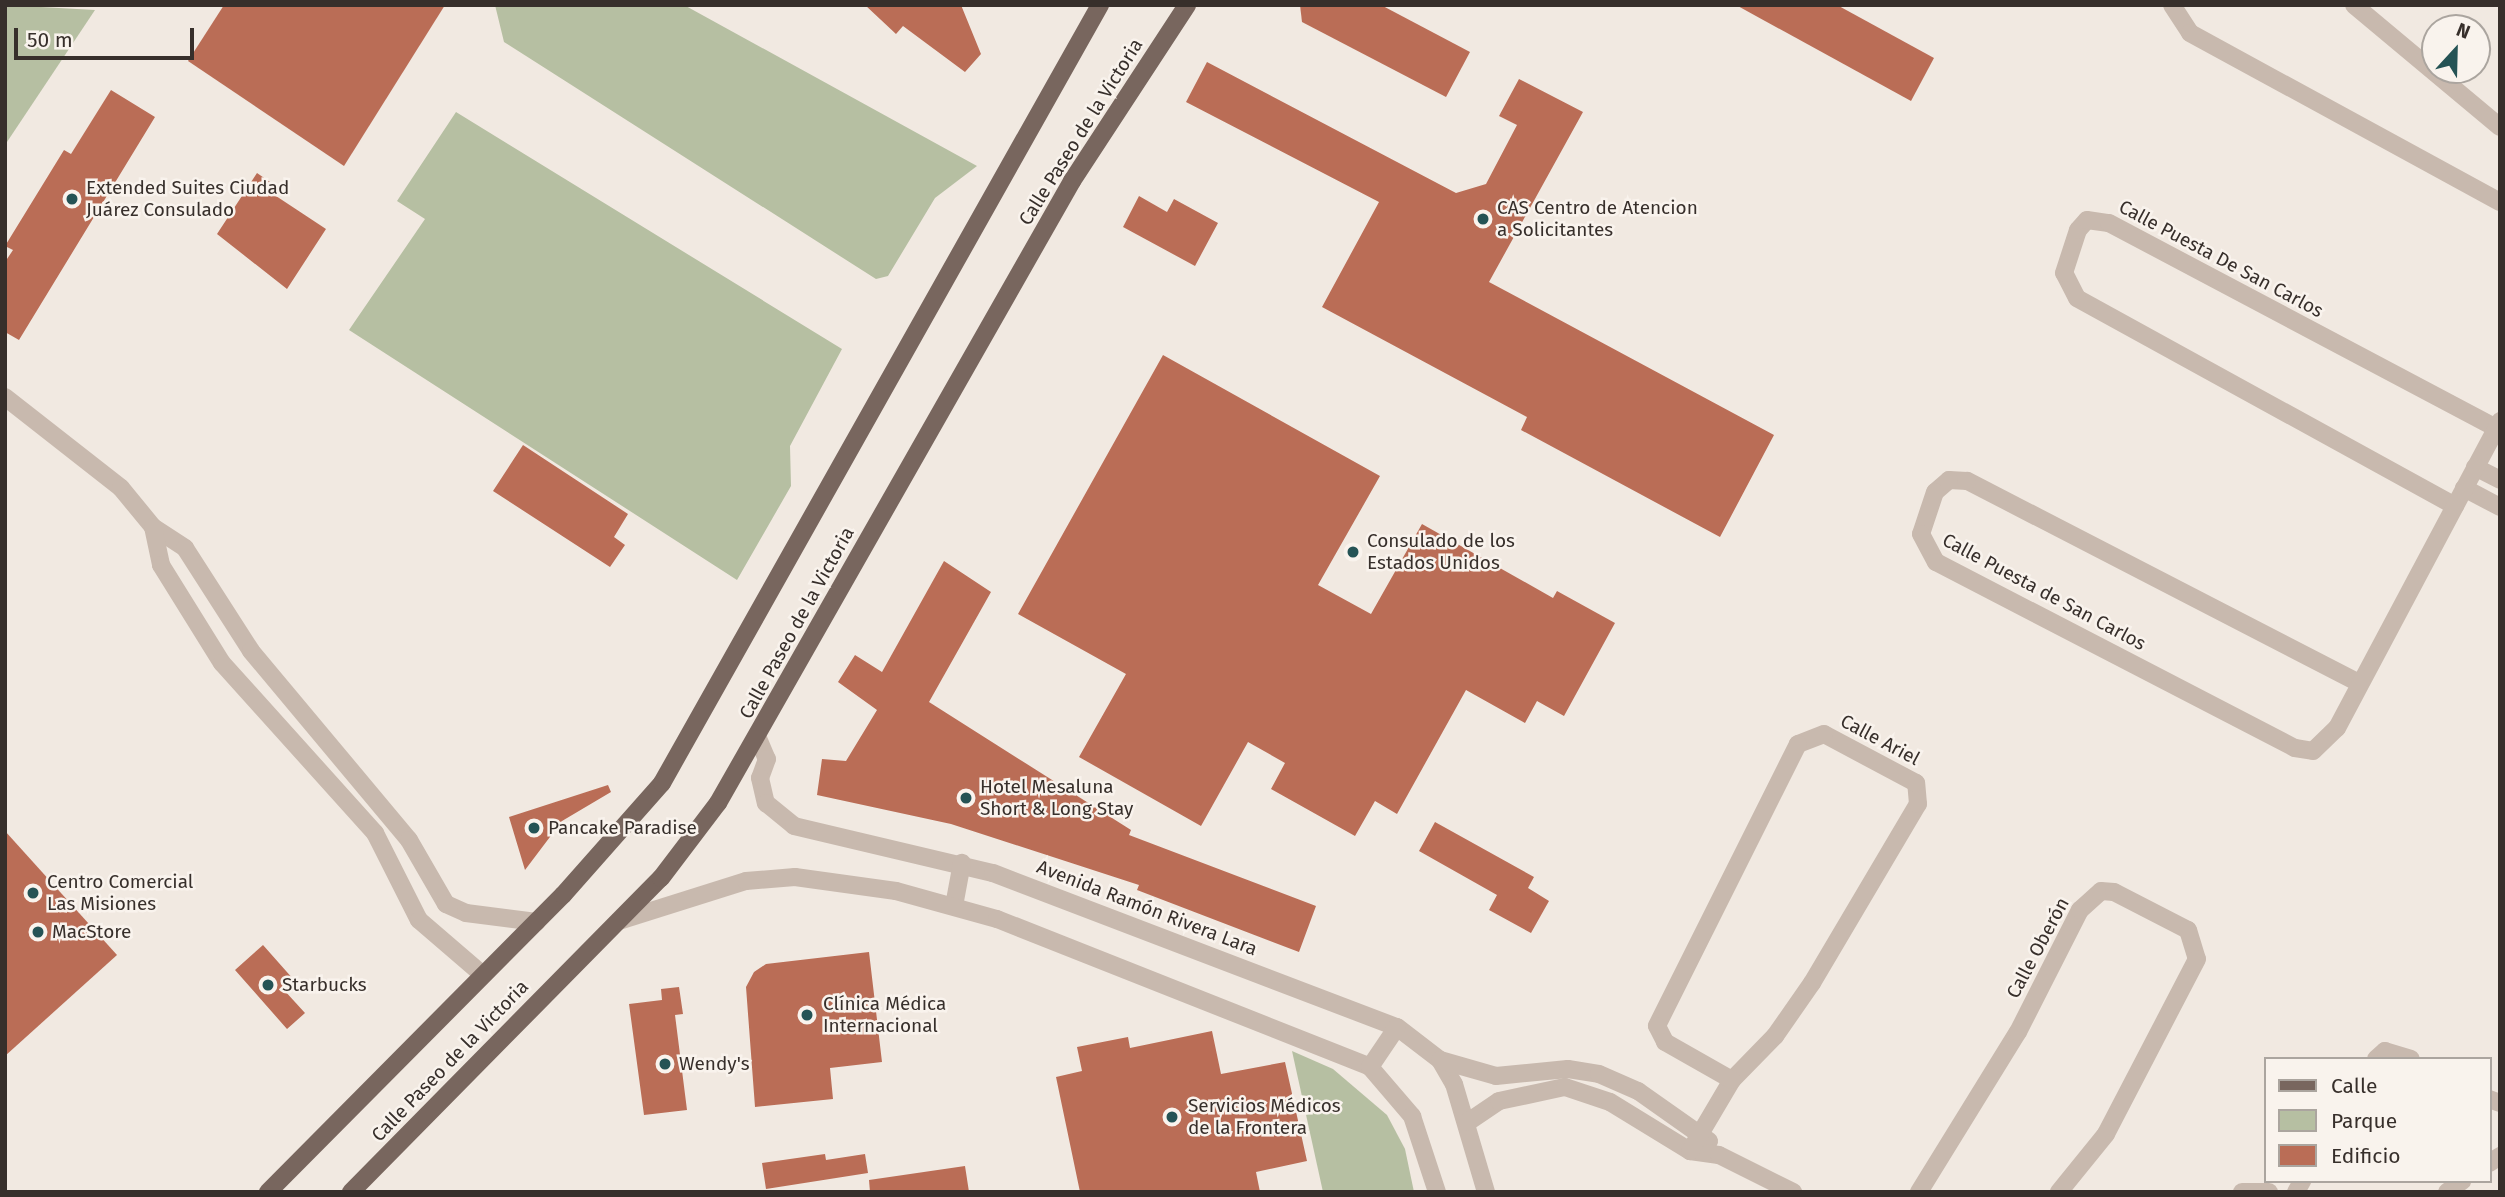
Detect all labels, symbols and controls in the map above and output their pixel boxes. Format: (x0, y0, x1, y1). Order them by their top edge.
scale bar (18, 14, 198, 58)
north arrow (2421, 14, 2491, 84)
text: N (2453, 18, 2473, 44)
text: 50 m (27, 27, 73, 53)
street label: Calle Paseo de la Victoria (1014, 34, 1148, 230)
place label: Extended Suites Ciudad Juárez Consulado (86, 177, 289, 221)
marker: Extended Suites Ciudad Juárez Consulado (64, 191, 80, 207)
street label: Calle Puesta De San Carlos (2115, 195, 2327, 323)
place label: CAS Centro de Atencion a Solicitantes (1497, 197, 1698, 241)
marker: CAS Centro de Atencion a Solicitantes (1475, 211, 1491, 227)
street label: Calle Paseo de la Victoria (735, 523, 859, 723)
street label: Calle Puesta de San Carlos (1938, 529, 2150, 655)
place label: Consulado de los Estados Unidos (1367, 530, 1515, 574)
marker: Consulado de los Estados Unidos (1345, 544, 1361, 560)
street label: Calle Ariel (1836, 710, 1924, 770)
place label: Hotel Mesaluna Short & Long Stay (980, 776, 1133, 820)
marker: Hotel Mesaluna Short & Long Stay (958, 790, 974, 806)
place label: Pancake Paradise (548, 817, 697, 839)
marker: Pancake Paradise (526, 820, 542, 836)
street label: Avenida Ramón Rivera Lara (1034, 855, 1260, 961)
place label: Centro Comercial Las Misiones (47, 871, 193, 915)
marker: Centro Comercial Las Misiones (25, 885, 41, 901)
street label: Calle Oberón (2002, 894, 2074, 1002)
place label: MacStore (52, 921, 131, 943)
marker: MacStore (30, 924, 46, 940)
place label: Starbucks (282, 974, 367, 996)
street label: Calle Paseo de la Victoria (367, 975, 533, 1147)
marker: Starbucks (260, 977, 276, 993)
place label: Clínica Médica Internacional (823, 993, 946, 1037)
marker: Clínica Médica Internacional (797, 1005, 817, 1025)
place label: Wendy's (679, 1053, 750, 1075)
marker: Wendy's (657, 1056, 673, 1072)
legend (2264, 1057, 2491, 1183)
text: Calle (2331, 1073, 2377, 1099)
place label: Servicios Médicos de la Frontera (1188, 1095, 1341, 1139)
marker: Servicios Médicos de la Frontera (1162, 1107, 1182, 1127)
text: Parque (2331, 1108, 2397, 1134)
text: Edificio (2331, 1143, 2401, 1169)

